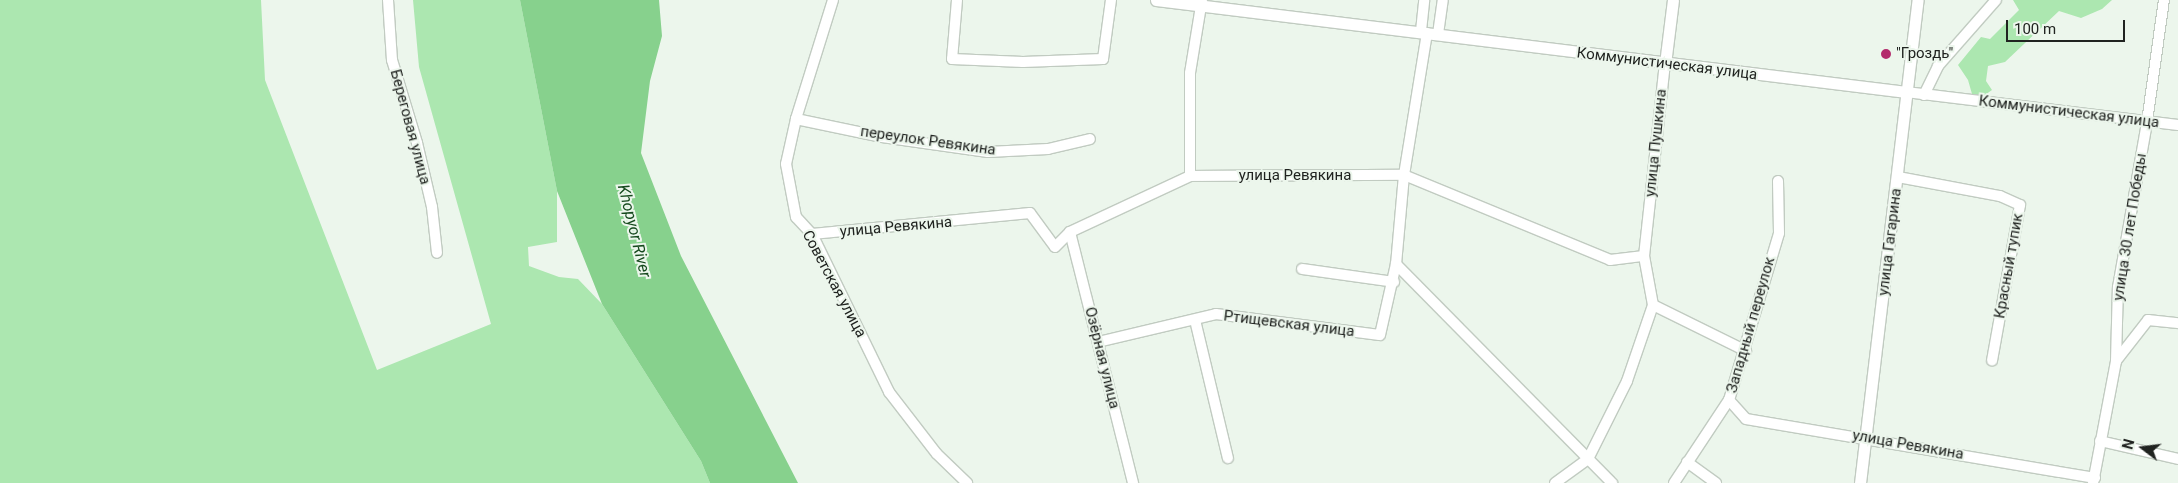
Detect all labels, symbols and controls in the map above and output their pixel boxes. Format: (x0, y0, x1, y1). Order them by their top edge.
scale bar (2008, 10, 2127, 42)
text: 100 m (2014, 20, 2056, 38)
street label: Коммунистическая улица (1576, 44, 1758, 84)
place label: "Гроздь" (1896, 45, 1953, 63)
marker: "Гроздь" (1880, 48, 1892, 60)
street label: Береговая улица (386, 68, 434, 186)
street label: улица Пушкина (1641, 88, 1671, 198)
street label: Коммунистическая улица (1978, 92, 2160, 132)
street label: переулок Ревякина (859, 123, 997, 159)
street label: улица 30 лет Победы (2109, 152, 2151, 302)
street label: улица Ревякина (1239, 167, 1351, 185)
water label: Khopyor River (613, 182, 655, 280)
street label: улица Гагарина (1874, 187, 1906, 297)
street label: Красный тупик (1991, 212, 2027, 320)
street label: улица Ревякина (839, 213, 953, 241)
street label: Советская улица (798, 227, 870, 341)
street label: Западный переулок (1723, 255, 1779, 395)
street label: Озёрная улица (1081, 305, 1123, 411)
street label: Ртищевская улица (1223, 307, 1355, 341)
north arrow (2118, 423, 2168, 473)
street label: улица Ревякина (1851, 426, 1965, 464)
text: N (2120, 437, 2138, 451)

